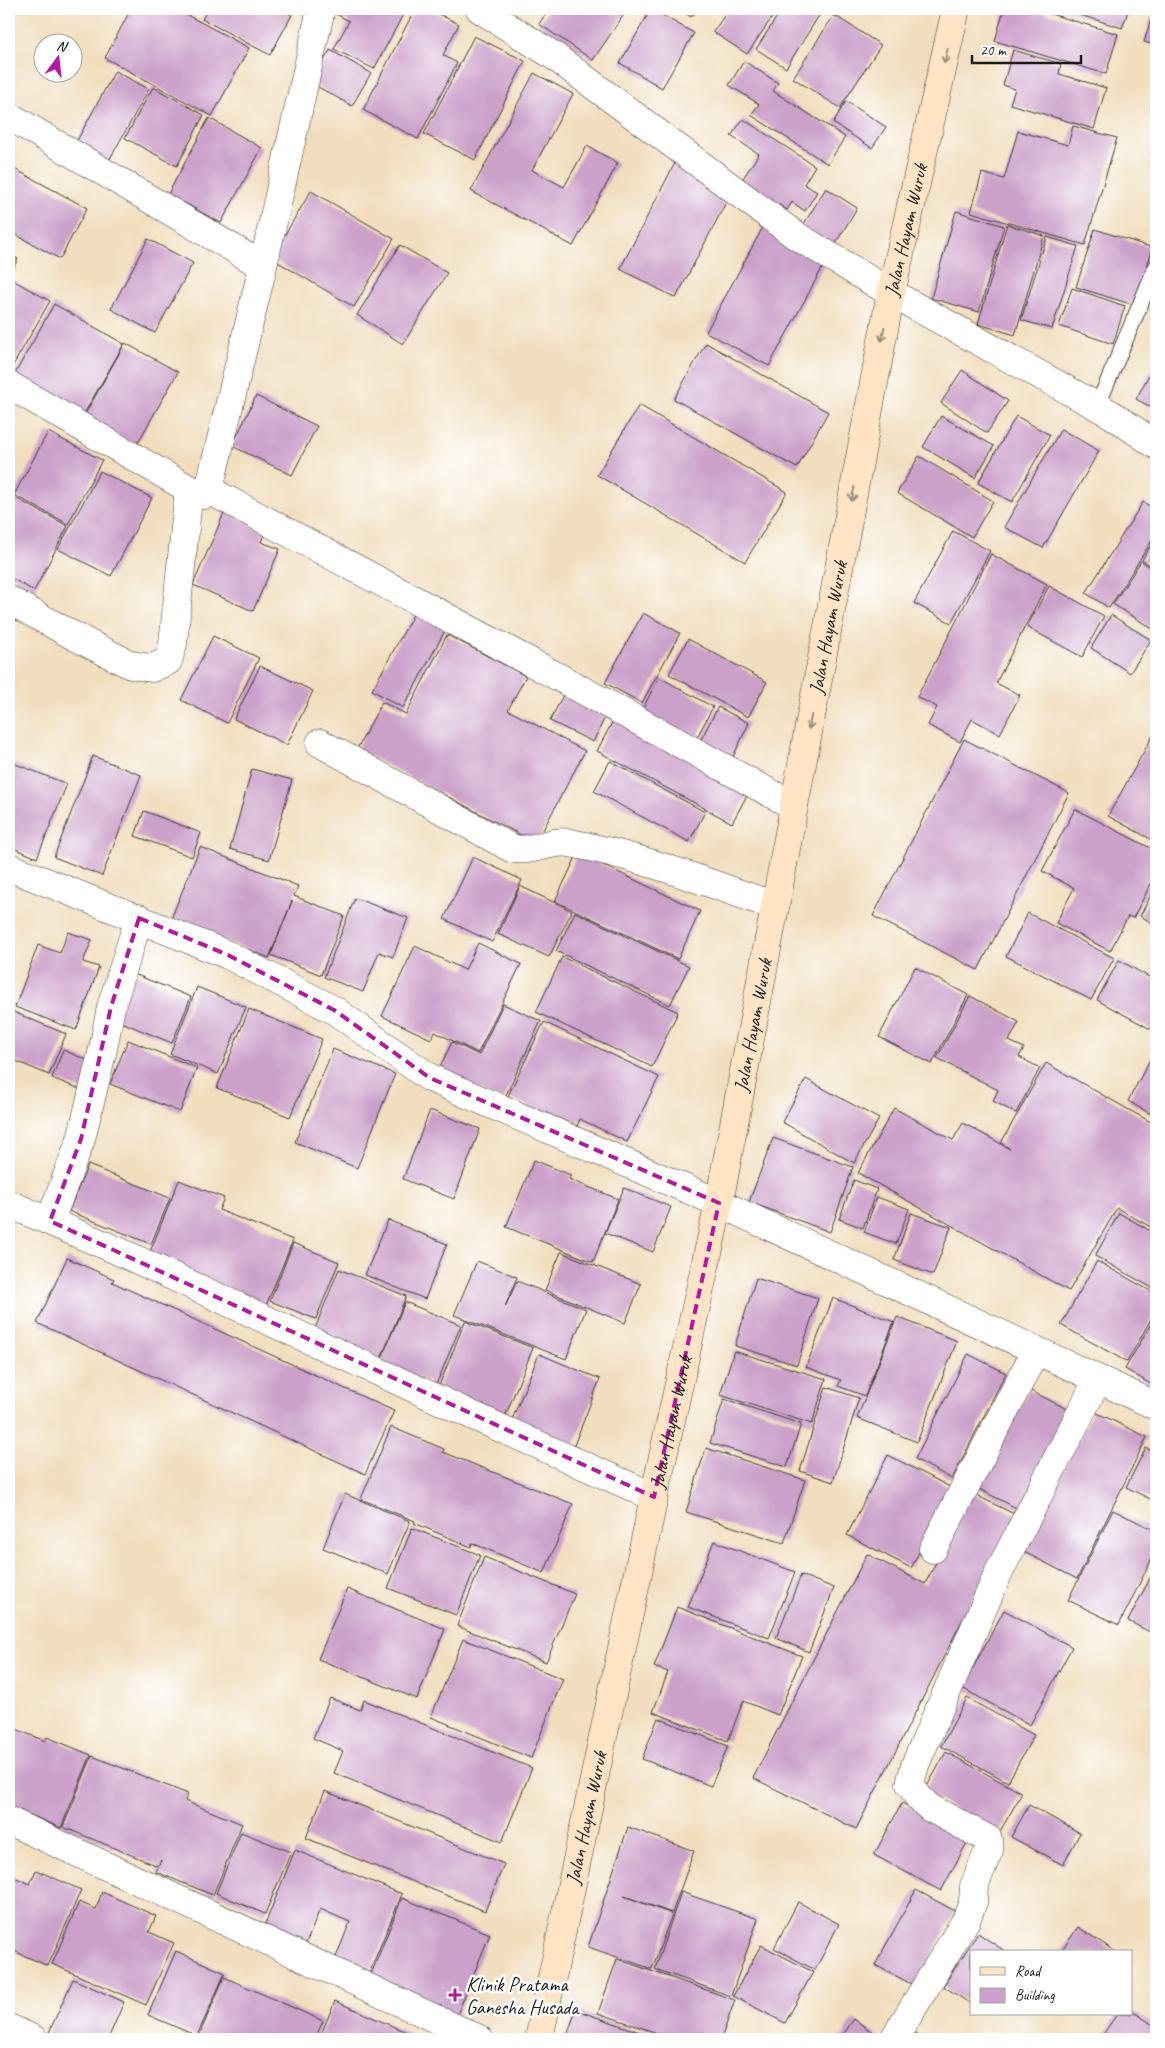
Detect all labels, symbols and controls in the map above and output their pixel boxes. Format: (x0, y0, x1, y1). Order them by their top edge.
north arrow (32, 32, 82, 82)
scale bar (972, 32, 1081, 64)
text: N (55, 37, 70, 56)
text: 20 m (980, 41, 1007, 60)
one-way arrow (941, 48, 950, 64)
street label: Jalan Hayam Wuruk (878, 160, 933, 299)
one-way arrow (878, 326, 887, 342)
one-way arrow (847, 486, 857, 502)
street label: Jalan Hayam Wuruk (803, 557, 853, 697)
one-way arrow (804, 714, 814, 730)
street label: Jalan Hayam Wuruk (728, 955, 778, 1095)
street label: Jalan Hayam Wuruk (644, 1352, 698, 1491)
street label: Jalan Hayam Wuruk (559, 1748, 612, 1887)
legend (970, 1950, 1132, 2016)
text: Road (1015, 1962, 1042, 1981)
place label: Klinik Pratama Ganesha Husada (466, 1972, 580, 2020)
text: Building (1015, 1986, 1055, 2005)
marker: Klinik Pratama Ganesha Husada (448, 1988, 462, 2002)

